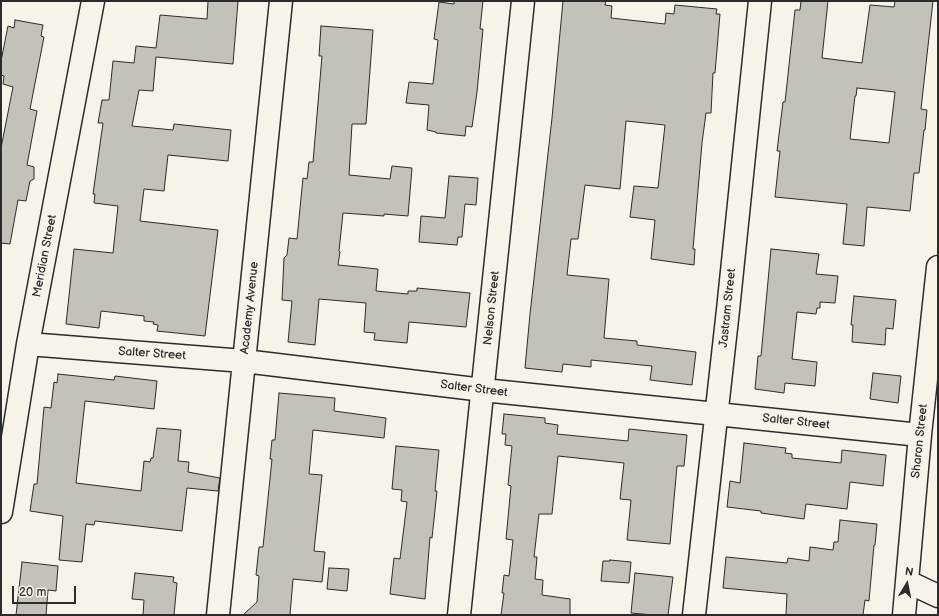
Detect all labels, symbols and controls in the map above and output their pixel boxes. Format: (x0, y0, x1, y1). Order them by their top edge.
street label: Meridian Street (30, 213, 60, 299)
street label: Academy Avenue (238, 261, 262, 355)
street label: Jastram Street (717, 268, 739, 348)
street label: Nelson Street (481, 270, 503, 346)
street label: Salter Street (118, 344, 186, 364)
street label: Salter Street (440, 378, 508, 400)
street label: Sharon Street (909, 403, 931, 479)
street label: Salter Street (762, 411, 830, 433)
north arrow (887, 564, 927, 604)
text: N (904, 565, 914, 579)
scale bar (14, 578, 78, 604)
text: 20 m (19, 585, 46, 600)

